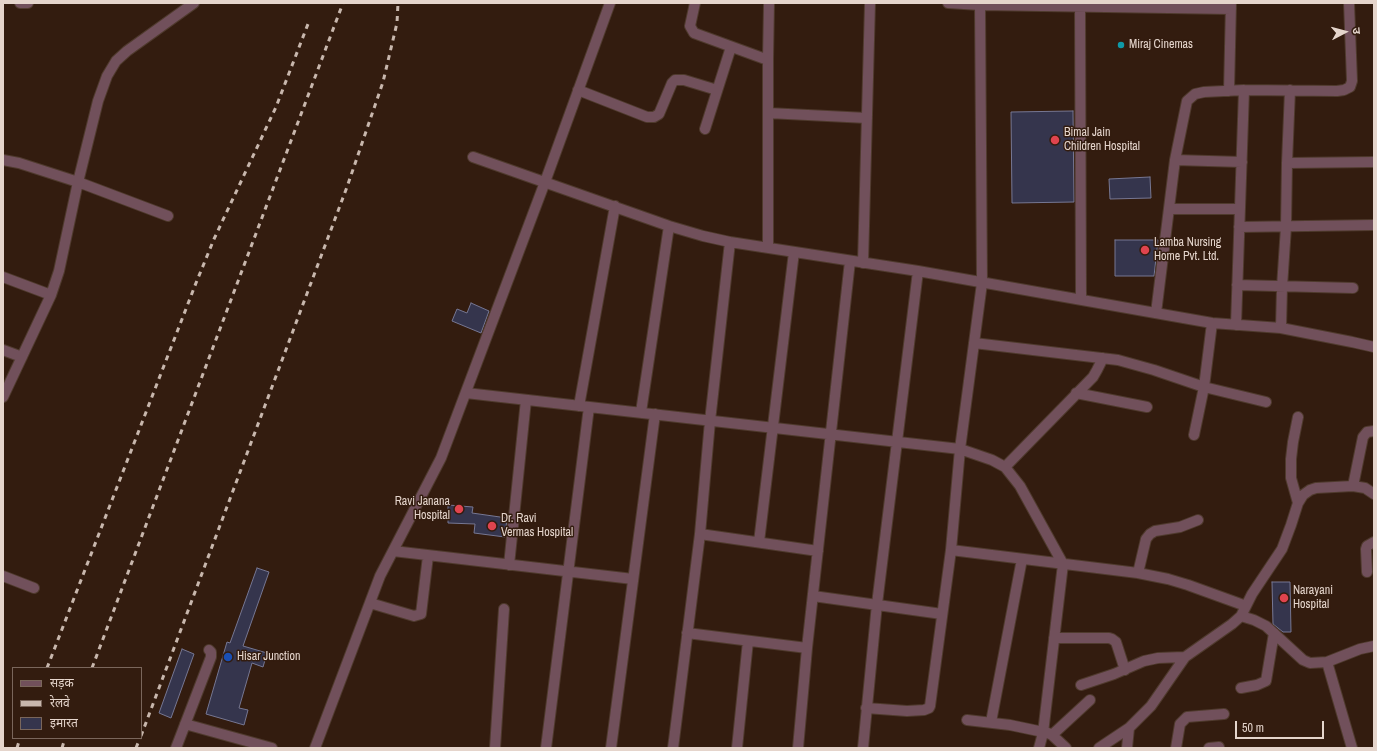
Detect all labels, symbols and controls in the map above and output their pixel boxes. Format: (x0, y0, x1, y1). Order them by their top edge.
north arrow (1325, 12, 1365, 52)
text: उ (1350, 27, 1364, 35)
place label: Miraj Cinemas (1129, 38, 1193, 52)
marker: Miraj Cinemas (1116, 40, 1126, 50)
place label: Bimal Jain Children Hospital (1064, 126, 1140, 154)
marker: Bimal Jain Children Hospital (1049, 134, 1061, 146)
place label: Lamba Nursing Home Pvt. Ltd. (1154, 236, 1221, 264)
marker: Lamba Nursing Home Pvt. Ltd. (1139, 244, 1151, 256)
place label: Ravi Janana Hospital (395, 495, 450, 523)
marker: Ravi Janana Hospital (453, 503, 465, 515)
place label: Dr. Ravi Vermas Hospital (501, 512, 573, 540)
marker: Dr. Ravi Vermas Hospital (486, 520, 498, 532)
place label: Narayani Hospital (1293, 584, 1333, 612)
marker: Narayani Hospital (1278, 592, 1290, 604)
place label: Hisar Junction (237, 650, 300, 664)
marker: Hisar Junction (222, 651, 234, 663)
legend (12, 667, 142, 739)
text: सड़क (50, 675, 74, 691)
text: रेलवे (50, 695, 70, 711)
scale bar (1237, 713, 1326, 739)
text: इमारत (50, 715, 78, 731)
text: 50 m (1242, 720, 1264, 736)

